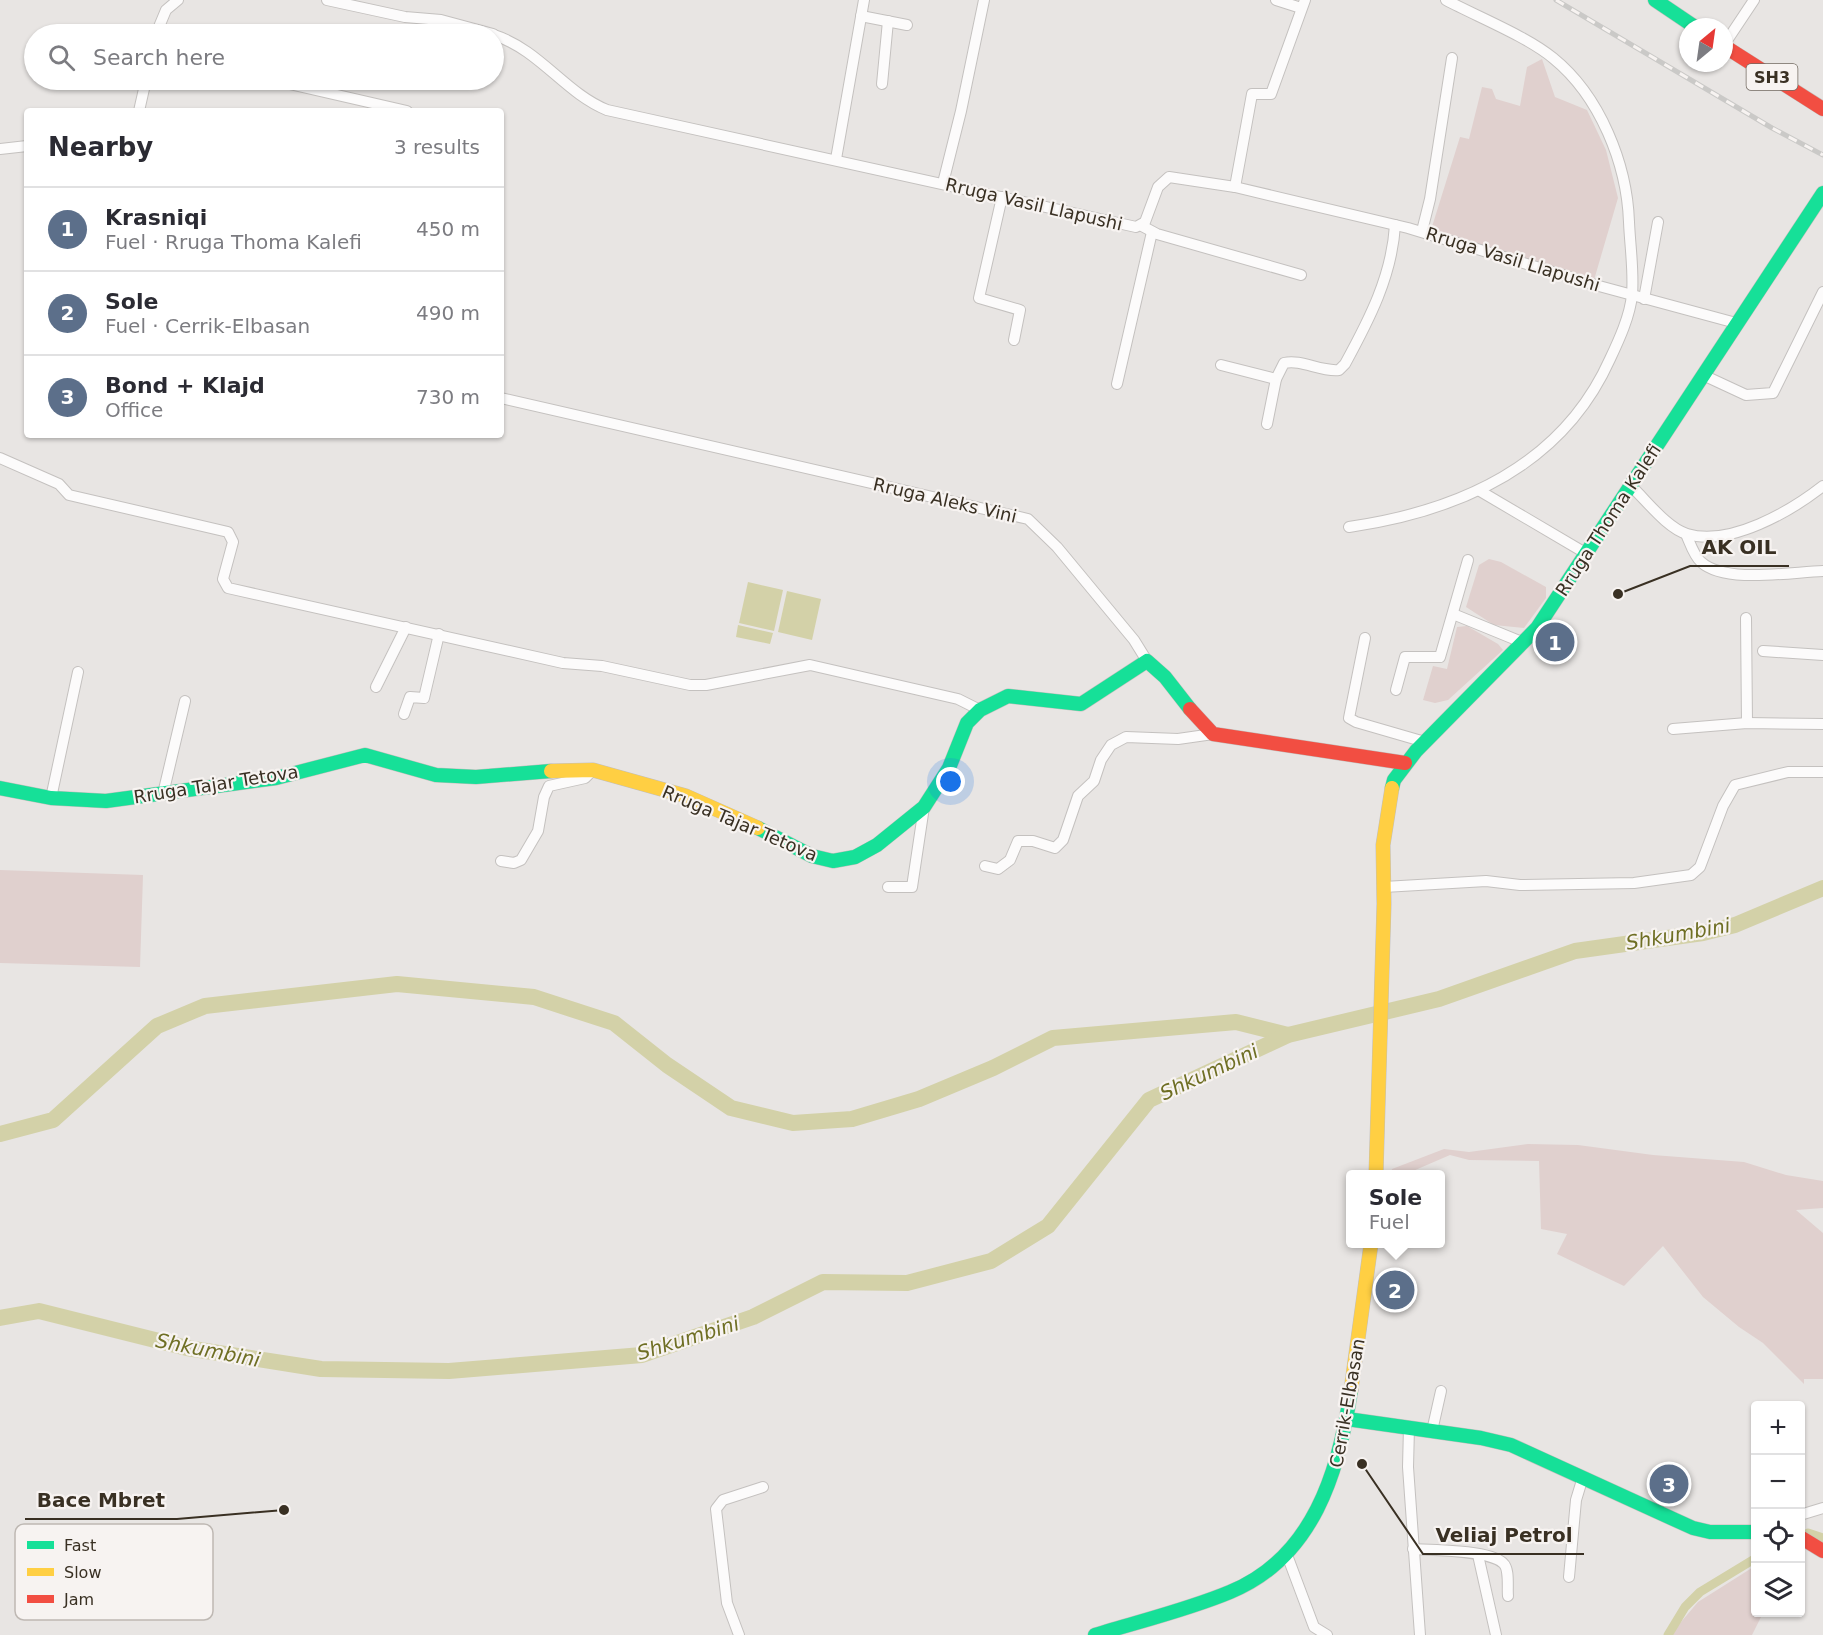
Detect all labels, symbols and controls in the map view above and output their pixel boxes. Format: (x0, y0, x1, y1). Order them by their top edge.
north arrow (1679, 18, 1733, 72)
search box (24, 24, 504, 90)
icon: search (45, 41, 78, 74)
text: Search here (93, 45, 225, 70)
road number: SH3 (1746, 64, 1798, 90)
text: Nearby (48, 132, 153, 162)
text: 3 results (394, 135, 480, 159)
street label: Rruga Vasil Llapushi (943, 173, 1125, 235)
text: Krasniqi (105, 205, 207, 230)
text: 1 (61, 217, 74, 241)
text: 450 m (416, 217, 480, 241)
street label: Rruga Vasil Llapushi (1423, 222, 1603, 296)
text: Fuel · Rruga Thoma Kalefi (105, 230, 362, 254)
text: Sole (105, 289, 158, 314)
text: 2 (61, 301, 74, 325)
text: 490 m (416, 301, 480, 325)
text: Fuel · Cerrik-Elbasan (105, 314, 310, 338)
text: Bond + Klajd (105, 373, 265, 398)
text: 3 (61, 385, 74, 409)
text: 730 m (416, 385, 480, 409)
text: Office (105, 398, 163, 422)
street label: Rruga Thoma Kalefi (1551, 440, 1665, 600)
street label: Rruga Aleks Vini (871, 473, 1019, 527)
callout: AK OIL (1690, 528, 1789, 566)
text: AK OIL (1701, 535, 1777, 559)
pin: 1 (1536, 620, 1574, 664)
street label: Rruga Tajar Tetova (132, 761, 300, 807)
your location (936, 767, 965, 796)
street label: Rruga Tajar Tetova (659, 781, 821, 865)
water label: Shkumbini (1624, 913, 1733, 955)
water label: Shkumbini (1156, 1039, 1262, 1105)
popup (1346, 1170, 1445, 1248)
text: Sole (1369, 1185, 1422, 1210)
text: Fuel (1369, 1210, 1410, 1234)
pin: 2 (1376, 1268, 1414, 1312)
water label: Shkumbini (634, 1311, 742, 1365)
water label: Shkumbini (154, 1328, 263, 1372)
street label: Cerrik-Elbasan (1325, 1337, 1369, 1469)
map controls (1751, 1401, 1805, 1617)
button: + (1751, 1401, 1805, 1455)
button: − (1751, 1455, 1805, 1509)
pin: 3 (1650, 1462, 1688, 1506)
callout: Bace Mbret (25, 1481, 177, 1519)
text: Bace Mbret (37, 1488, 166, 1512)
button: locate (1751, 1509, 1805, 1563)
callout: Veliaj Petrol (1423, 1516, 1584, 1554)
text: Veliaj Petrol (1435, 1523, 1573, 1547)
legend (15, 1524, 213, 1620)
text: Fast (64, 1536, 96, 1555)
text: Slow (64, 1563, 101, 1582)
button: layers (1751, 1563, 1805, 1617)
text: Jam (63, 1590, 94, 1609)

